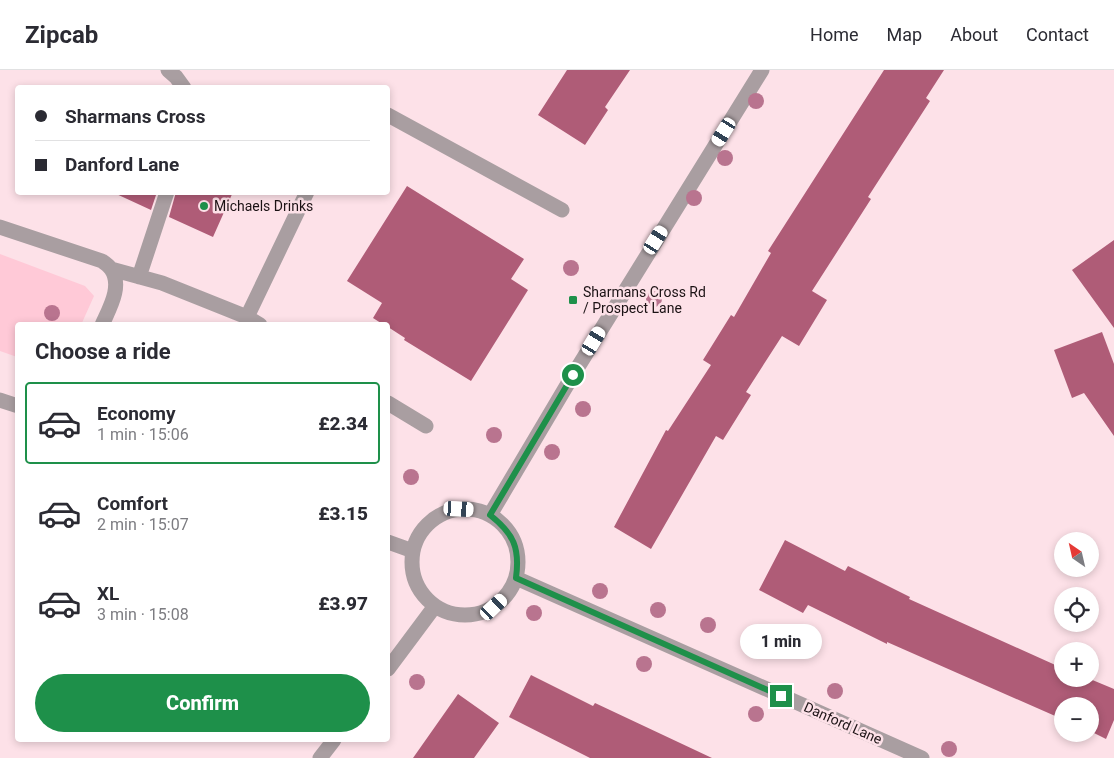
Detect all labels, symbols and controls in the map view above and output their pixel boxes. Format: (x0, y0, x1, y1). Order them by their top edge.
text: Zipcab (25, 21, 98, 49)
text: Home (810, 24, 859, 45)
text: Map (887, 24, 922, 45)
text: About (950, 24, 998, 45)
text: Contact (1026, 24, 1089, 45)
text: Sharmans Cross (65, 105, 206, 128)
car (709, 115, 738, 149)
text: Danford Lane (65, 153, 179, 176)
place label: Michaels Drinks (214, 198, 313, 214)
marker: Michaels Drinks (198, 200, 210, 212)
car (641, 223, 670, 257)
place label: Sharmans Cross Rd / Prospect Lane (583, 284, 706, 316)
marker: Sharmans Cross Rd / Prospect Lane (567, 294, 579, 306)
car (579, 324, 608, 358)
text: Choose a ride (35, 339, 171, 364)
route start (562, 364, 584, 386)
icon: car (37, 401, 82, 446)
text: Economy (97, 402, 176, 425)
text: £2.34 (318, 412, 368, 435)
text: 1 min · 15:06 (97, 425, 189, 444)
icon: car (37, 491, 82, 536)
text: Comfort (97, 492, 168, 515)
car (443, 501, 474, 517)
text: £3.15 (318, 502, 368, 525)
text: 2 min · 15:07 (97, 515, 189, 534)
north arrow (1054, 532, 1099, 578)
map controls (1054, 532, 1099, 742)
icon: car (37, 581, 82, 626)
text: XL (97, 582, 119, 605)
button: locate (1054, 587, 1099, 632)
car (477, 591, 510, 623)
text: £3.97 (318, 592, 368, 615)
text: 3 min · 15:08 (97, 605, 189, 624)
callout: 1 min (740, 624, 822, 658)
text: 1 min (761, 632, 801, 651)
button: + (1054, 642, 1099, 687)
button: Confirm (35, 674, 370, 732)
route end (770, 685, 792, 707)
button: − (1054, 697, 1099, 742)
street label: Danford Lane (802, 699, 884, 747)

